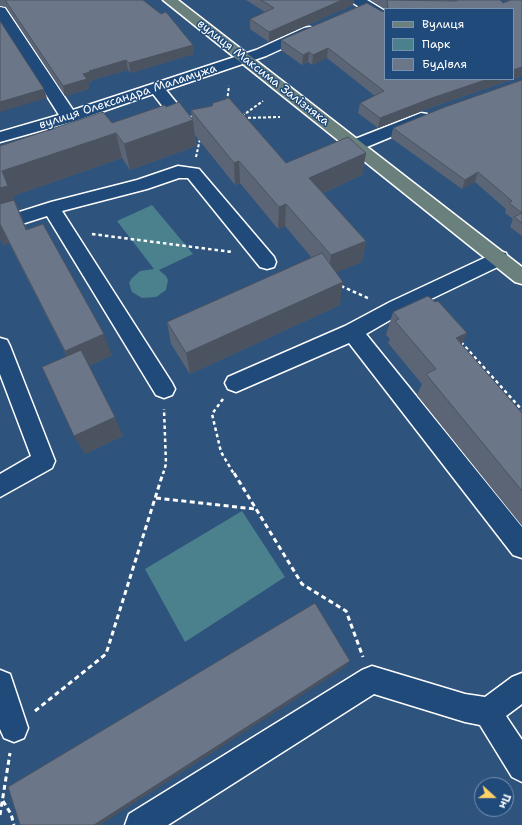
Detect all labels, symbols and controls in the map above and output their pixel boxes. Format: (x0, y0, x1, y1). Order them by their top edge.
legend (384, 8, 514, 80)
text: Вулиця (422, 16, 464, 32)
street label: вулиця Максима Залізняка (194, 17, 332, 129)
text: Парк (422, 36, 450, 52)
text: Будівля (422, 56, 467, 72)
street label: вулиця Олександра Маламужа (37, 61, 219, 133)
north arrow (474, 777, 514, 817)
text: Пн (495, 792, 514, 811)

